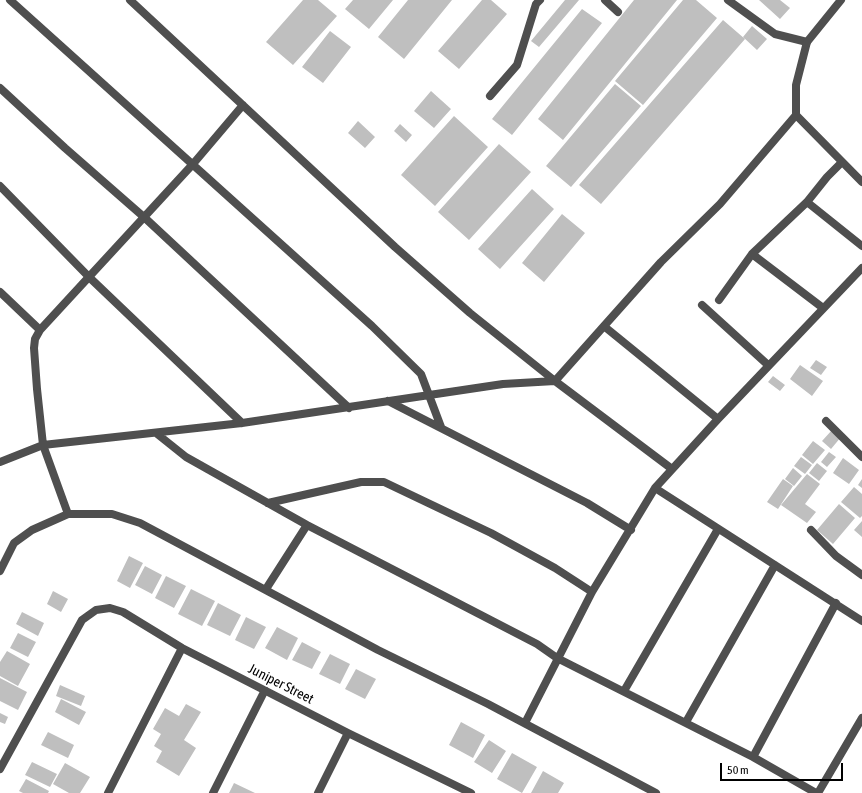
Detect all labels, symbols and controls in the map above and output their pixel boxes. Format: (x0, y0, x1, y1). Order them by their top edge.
street label: Juniper Street (246, 660, 316, 708)
scale bar (722, 755, 845, 781)
text: 50 m (727, 763, 749, 777)

